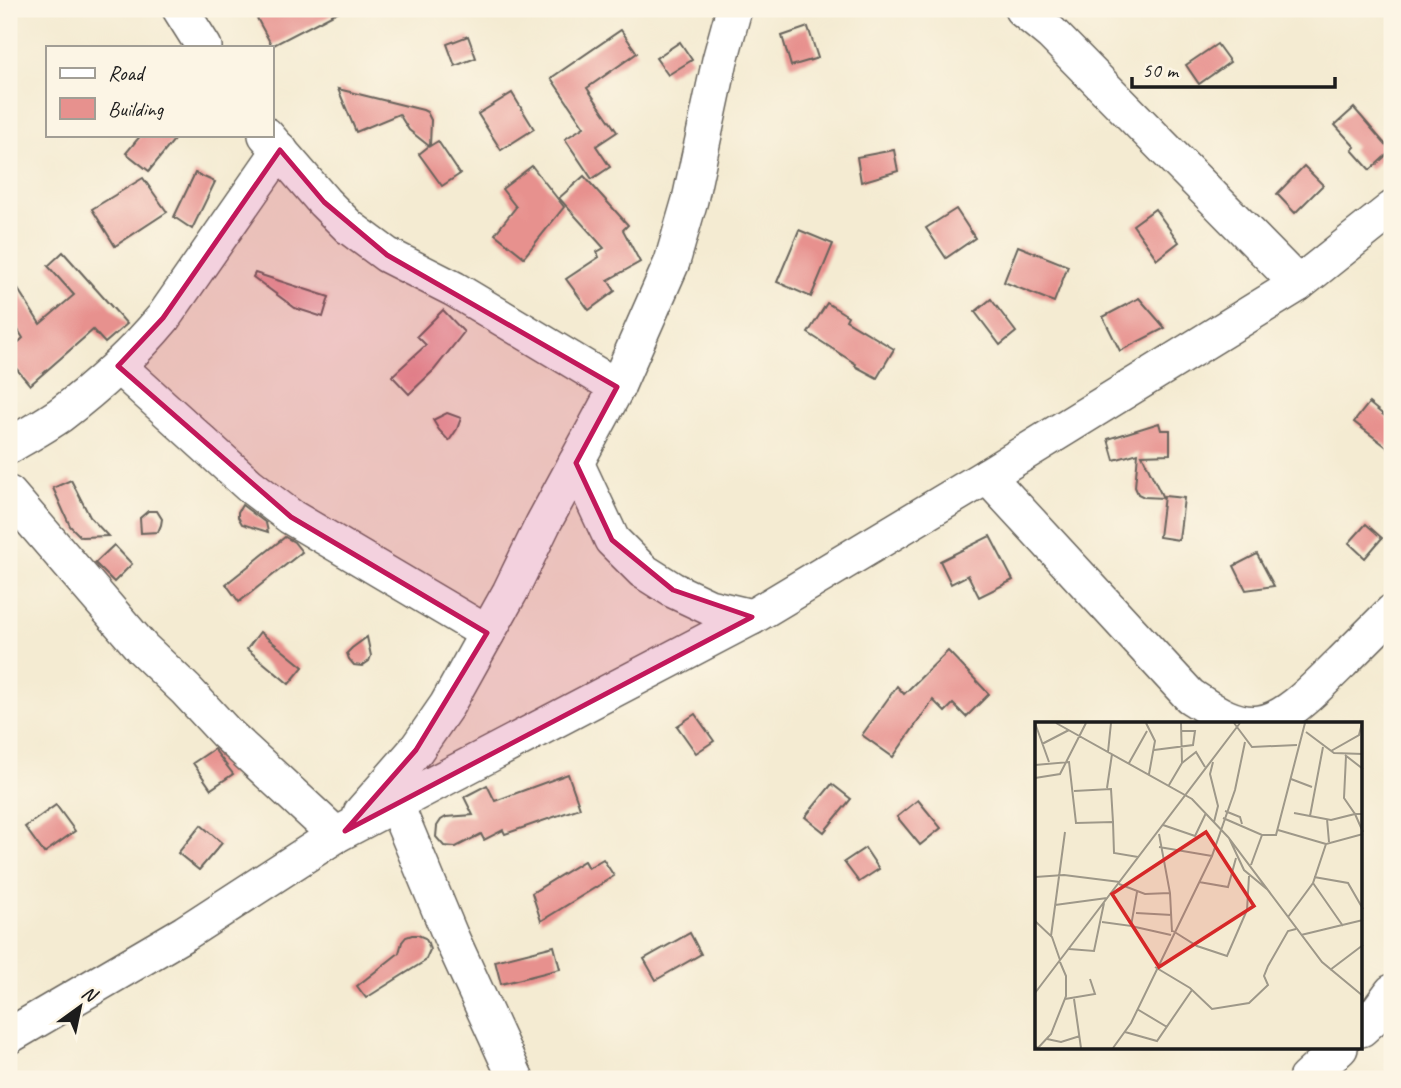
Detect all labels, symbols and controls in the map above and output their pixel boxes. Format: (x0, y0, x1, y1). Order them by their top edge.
legend (46, 46, 273, 136)
scale bar (1132, 46, 1334, 90)
text: 50 m (1142, 57, 1180, 83)
text: Road (108, 60, 147, 86)
text: Building (108, 96, 165, 122)
inset map (1035, 722, 1362, 1050)
north arrow (46, 972, 116, 1042)
text: N (77, 980, 103, 1009)

